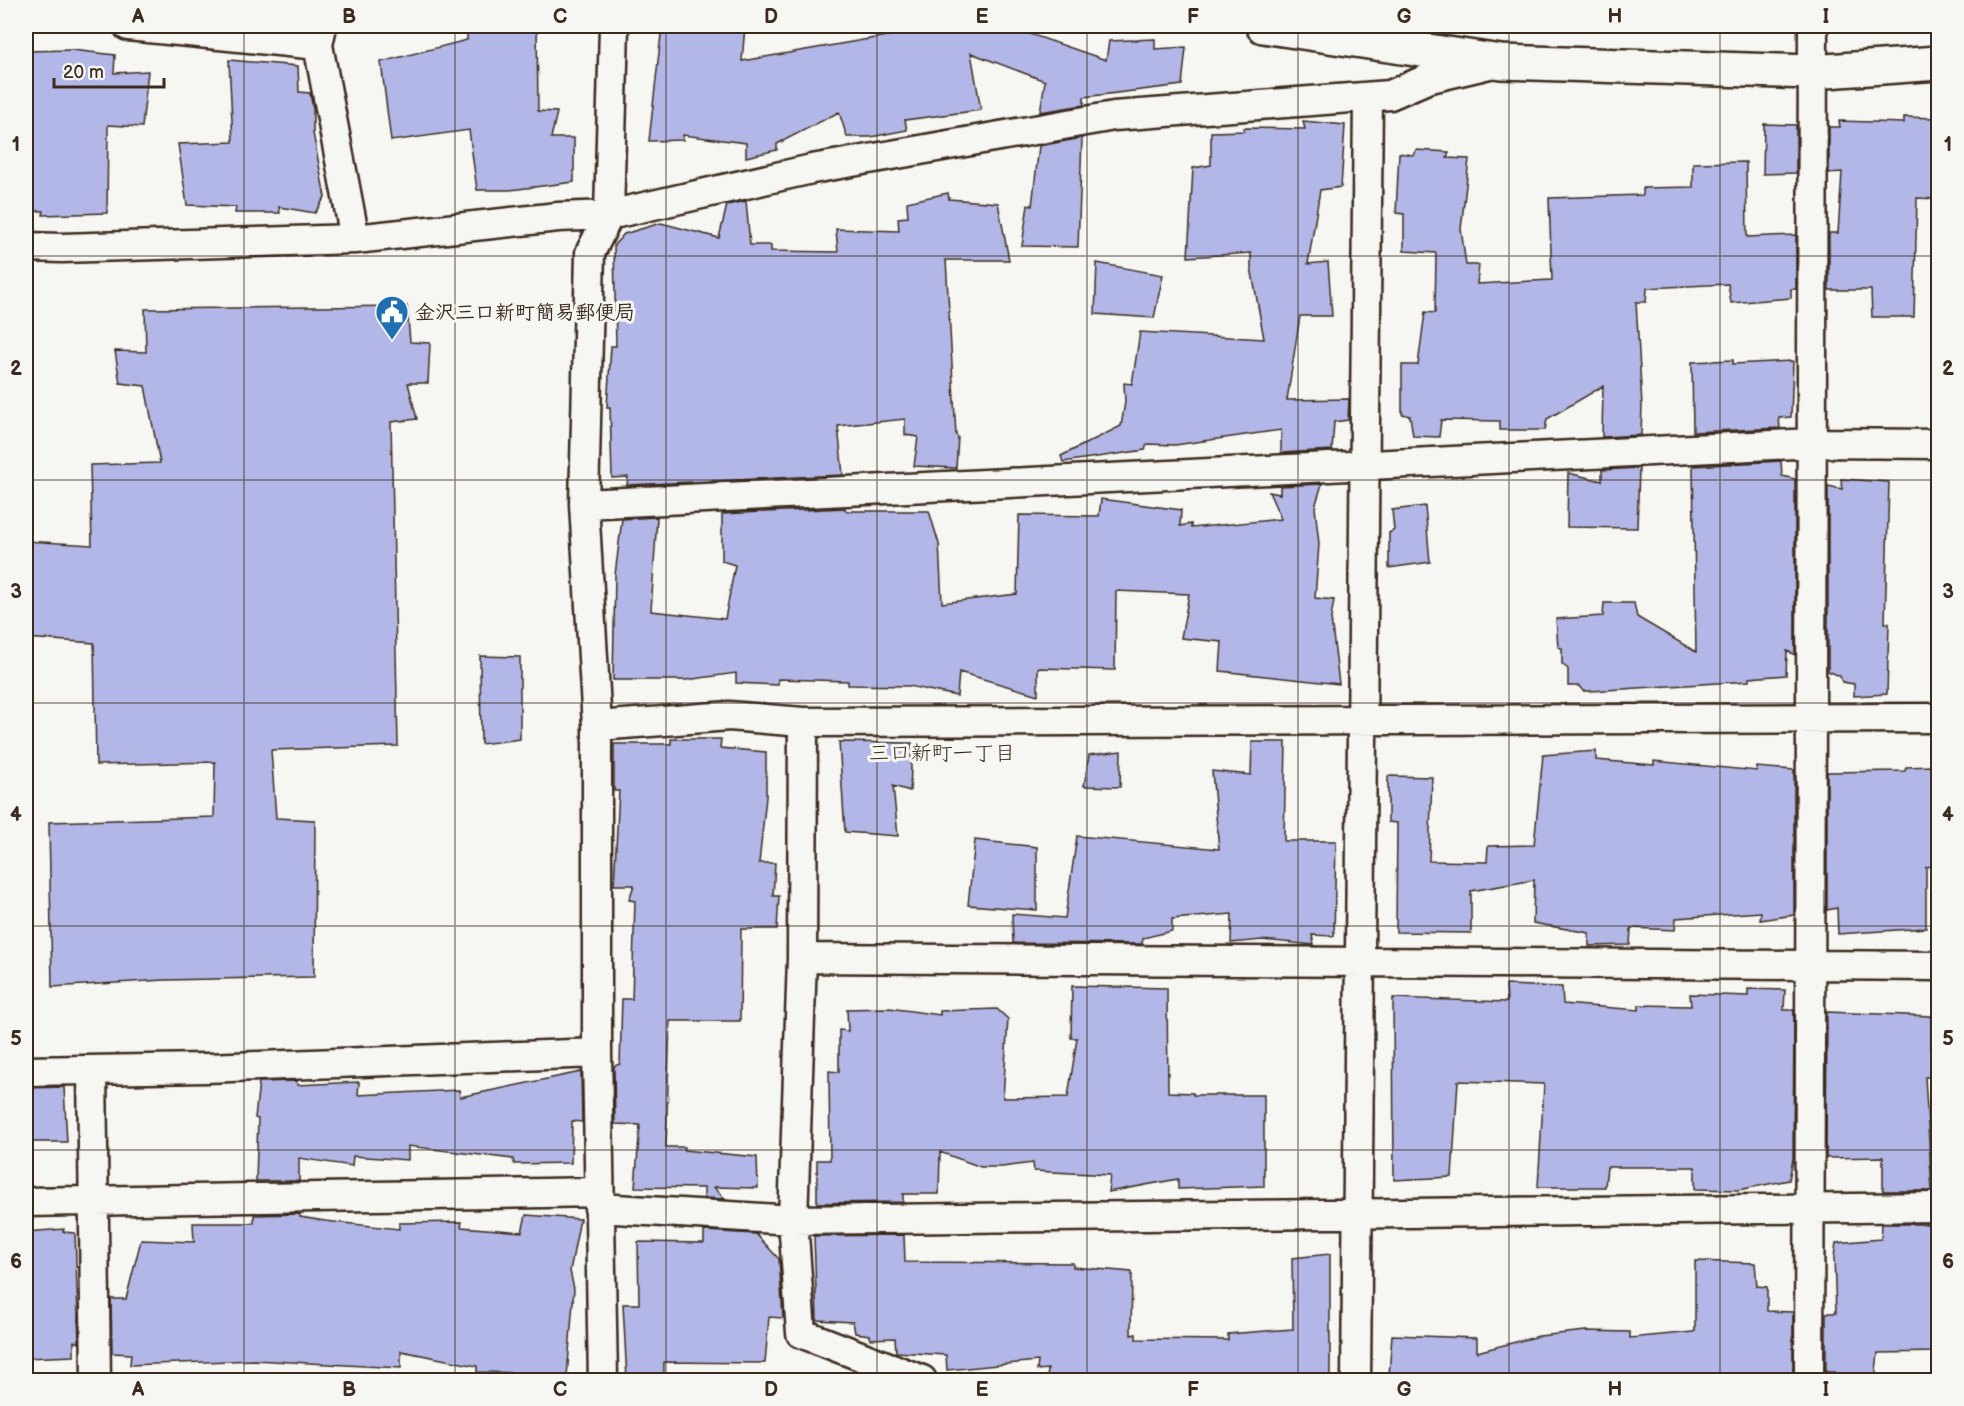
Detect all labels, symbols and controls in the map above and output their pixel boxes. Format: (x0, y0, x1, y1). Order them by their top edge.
text: A (131, 5, 145, 29)
text: B (342, 5, 356, 29)
text: C (553, 5, 567, 29)
text: D (764, 5, 778, 29)
text: E (976, 5, 989, 29)
text: F (1187, 5, 1199, 29)
text: G (1397, 5, 1412, 29)
text: H (1608, 5, 1622, 29)
text: I (1823, 5, 1829, 29)
scale bar (54, 51, 164, 89)
text: 20 m (63, 62, 104, 83)
text: 1 (12, 133, 20, 157)
text: 1 (1944, 133, 1952, 157)
public building icon: 金沢三口新町簡易郵便局 (374, 294, 410, 341)
place label: 金沢三口新町簡易郵便局 (415, 301, 635, 325)
text: 2 (10, 357, 22, 381)
text: 2 (1942, 357, 1954, 381)
text: 3 (10, 580, 22, 604)
text: 3 (1942, 580, 1954, 604)
district label: 三口新町一丁目 (869, 741, 1016, 766)
text: 4 (10, 803, 22, 827)
text: 4 (1942, 803, 1954, 827)
text: 5 (10, 1027, 22, 1051)
text: 5 (1942, 1027, 1954, 1051)
text: 6 (10, 1250, 22, 1274)
text: 6 (1942, 1250, 1954, 1274)
text: A (131, 1378, 145, 1402)
text: B (342, 1378, 356, 1402)
text: C (553, 1378, 567, 1402)
text: D (764, 1378, 778, 1402)
text: E (976, 1378, 989, 1402)
text: F (1187, 1378, 1199, 1402)
text: G (1397, 1378, 1412, 1402)
text: H (1608, 1378, 1622, 1402)
text: I (1823, 1378, 1829, 1402)

